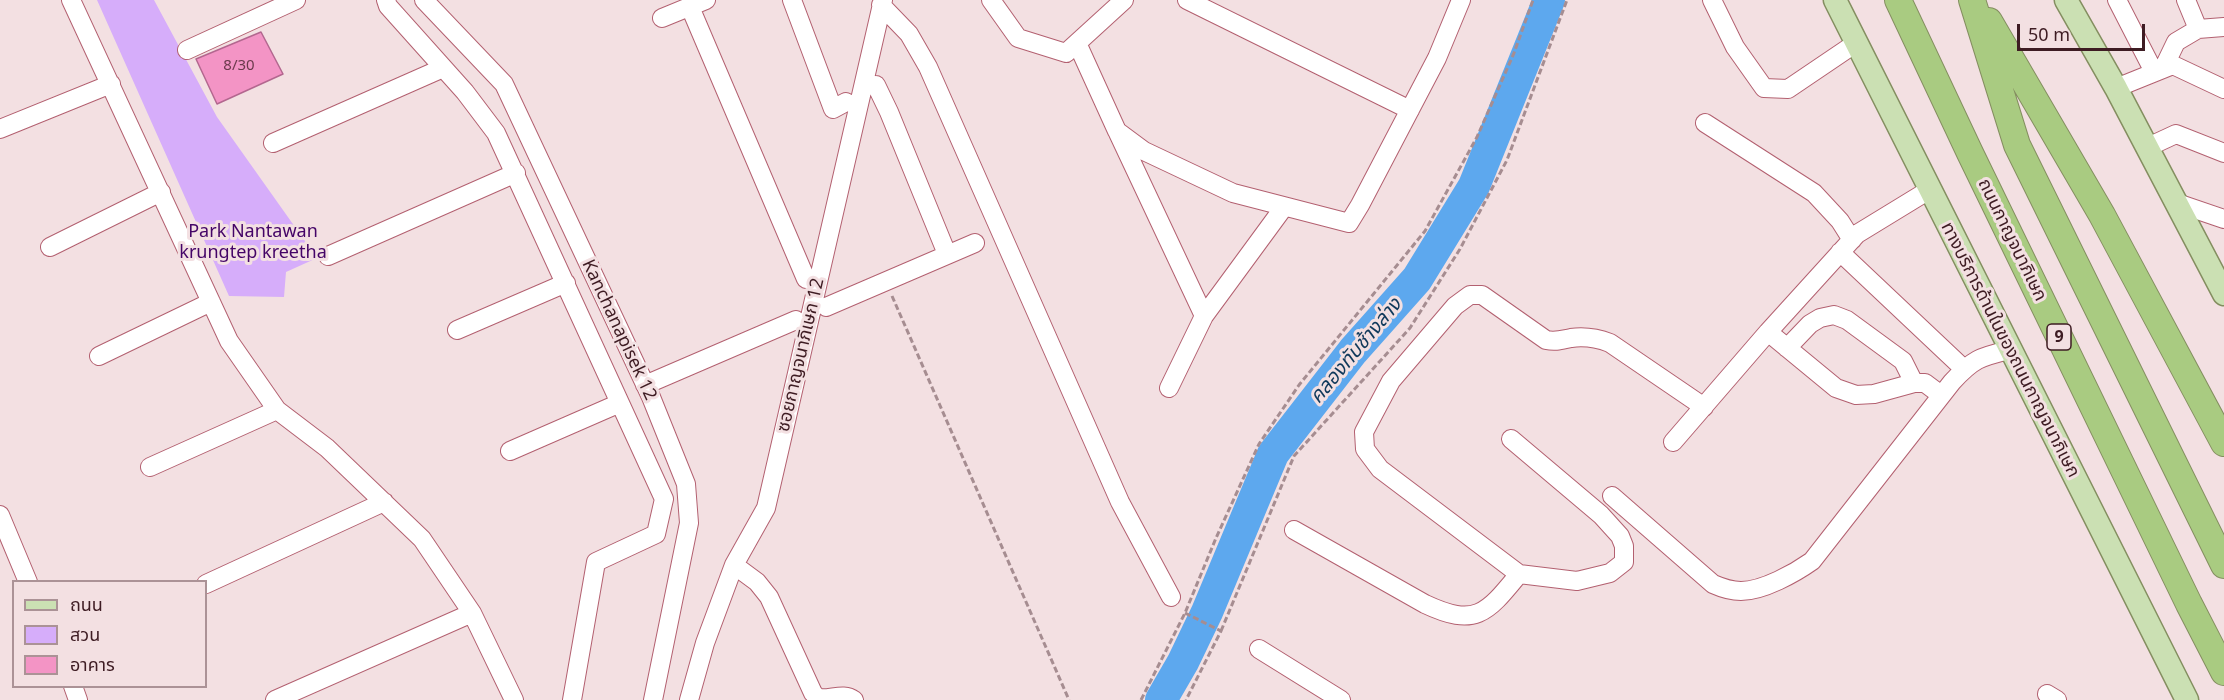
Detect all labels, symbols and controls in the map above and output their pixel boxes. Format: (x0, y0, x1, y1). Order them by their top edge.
scale bar (2020, 12, 2148, 50)
text: 50 m (2028, 22, 2070, 46)
house number: 8/30 (223, 57, 255, 75)
street label: ถนนกาญจนาภิเษก (1973, 175, 2051, 305)
street label: ทางบริการด้านในของถนนกาญจนาภิเษก (1936, 219, 2084, 481)
park label: Park Nantawan krungtep kreetha (179, 221, 327, 264)
street label: Kanchanapisek 12 (577, 256, 661, 404)
street label: ซอยกาญจนาภิเษก 12 (773, 276, 829, 434)
water label: คลองทับช้างล่าง (1305, 293, 1407, 409)
road number: 9 (2047, 324, 2071, 350)
legend (12, 580, 207, 688)
text: ถนน (70, 592, 103, 616)
text: สวน (70, 622, 100, 646)
text: อาคาร (70, 652, 115, 676)

